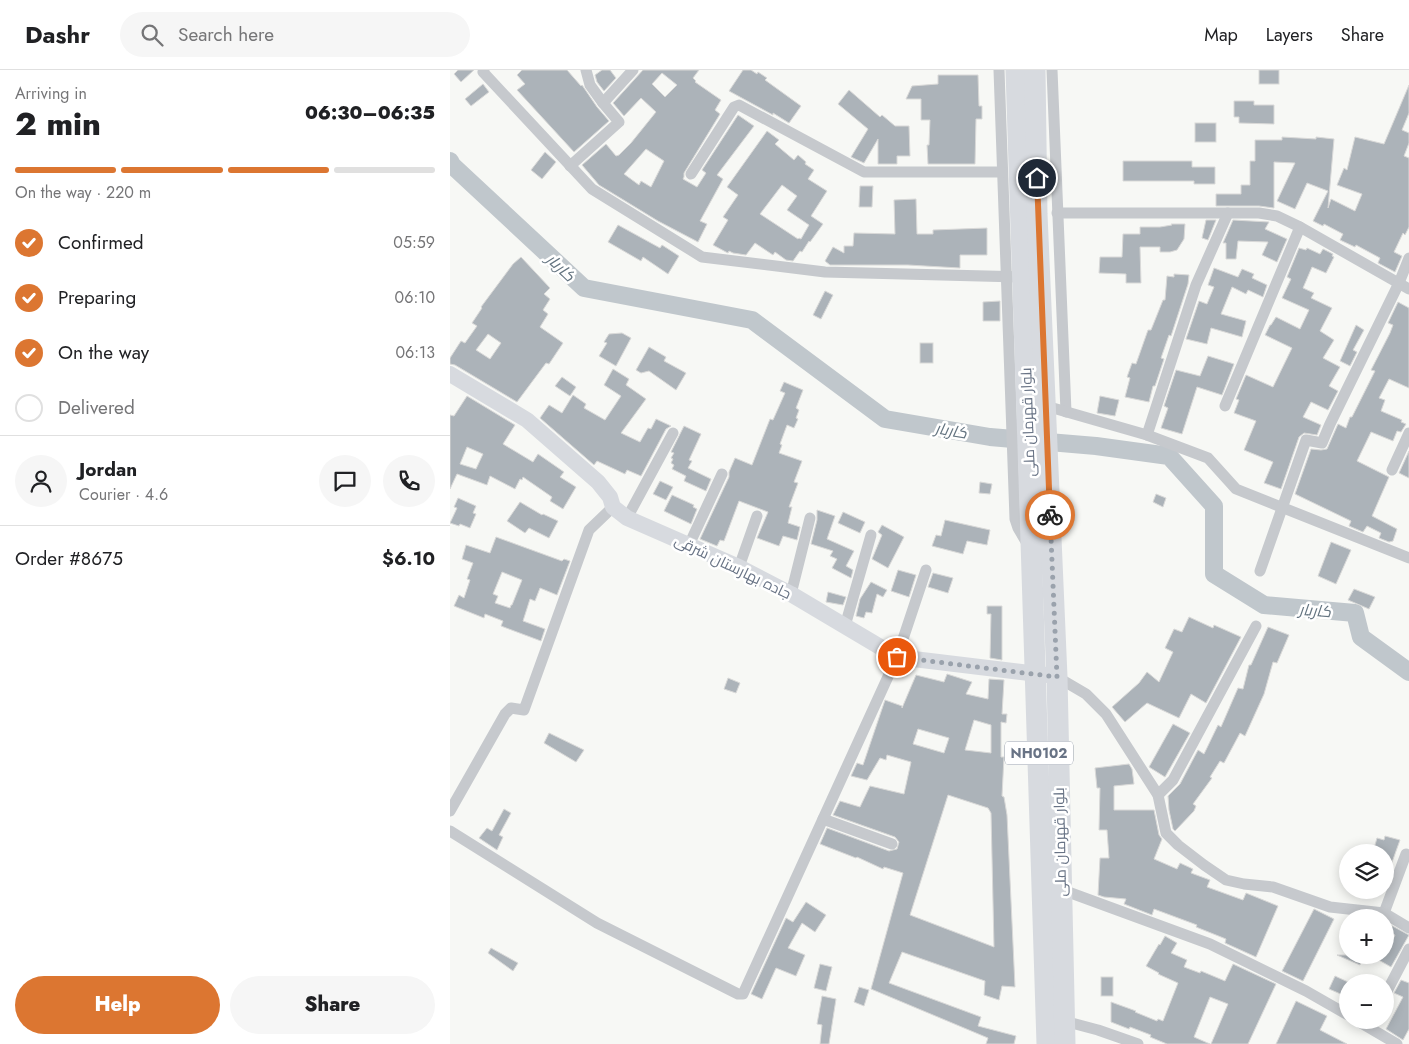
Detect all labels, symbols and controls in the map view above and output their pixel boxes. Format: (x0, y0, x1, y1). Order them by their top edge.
search box (120, 12, 470, 57)
text: Dashr (25, 17, 90, 52)
icon: search (138, 21, 166, 49)
text: Search here (178, 21, 274, 48)
text: Map (1204, 22, 1238, 48)
text: Layers (1266, 22, 1313, 48)
text: Share (1341, 22, 1384, 48)
text: Arriving in (15, 82, 87, 105)
text: 06:30–06:35 (305, 99, 435, 126)
text: 2 min (15, 101, 101, 147)
pin (1016, 157, 1058, 199)
icon: home (1023, 164, 1051, 192)
text: On the way · 220 m (15, 181, 151, 204)
icon: check (15, 229, 43, 257)
text: Confirmed (58, 229, 144, 256)
text: 05:59 (393, 231, 435, 254)
water label: کاربار (540, 247, 580, 287)
icon: check (15, 284, 43, 312)
text: Preparing (58, 284, 136, 311)
text: 06:10 (395, 286, 435, 309)
icon: check (15, 339, 43, 367)
text: On the way (58, 339, 149, 366)
text: 06:13 (395, 341, 435, 364)
street label: بلوار قهرمان ملی (1015, 367, 1041, 477)
text: Delivered (58, 394, 135, 421)
water label: کاربار (931, 416, 969, 445)
button: person (15, 455, 67, 507)
button: chat (319, 455, 371, 507)
button: phone (383, 455, 435, 507)
text: Jordan (79, 456, 137, 483)
text: Courier · 4.6 (79, 483, 168, 506)
courier (1025, 490, 1075, 540)
icon: bike (1036, 501, 1064, 529)
street label: جاده بهارستان شرقی (671, 529, 795, 605)
text: Order #8675 (15, 545, 123, 572)
text: $6.10 (382, 545, 435, 572)
water label: کاربار (1296, 597, 1332, 623)
pin (876, 636, 918, 678)
icon: bag (883, 643, 911, 671)
road number: NH0102 (1005, 741, 1073, 764)
street label: بلوار قهرمان ملی (1048, 787, 1072, 897)
map controls (1339, 844, 1394, 1029)
button: layers (1339, 844, 1394, 899)
button: + (1339, 909, 1394, 964)
button: − (1339, 974, 1394, 1029)
button: Help (15, 976, 220, 1034)
button: Share (230, 976, 435, 1034)

